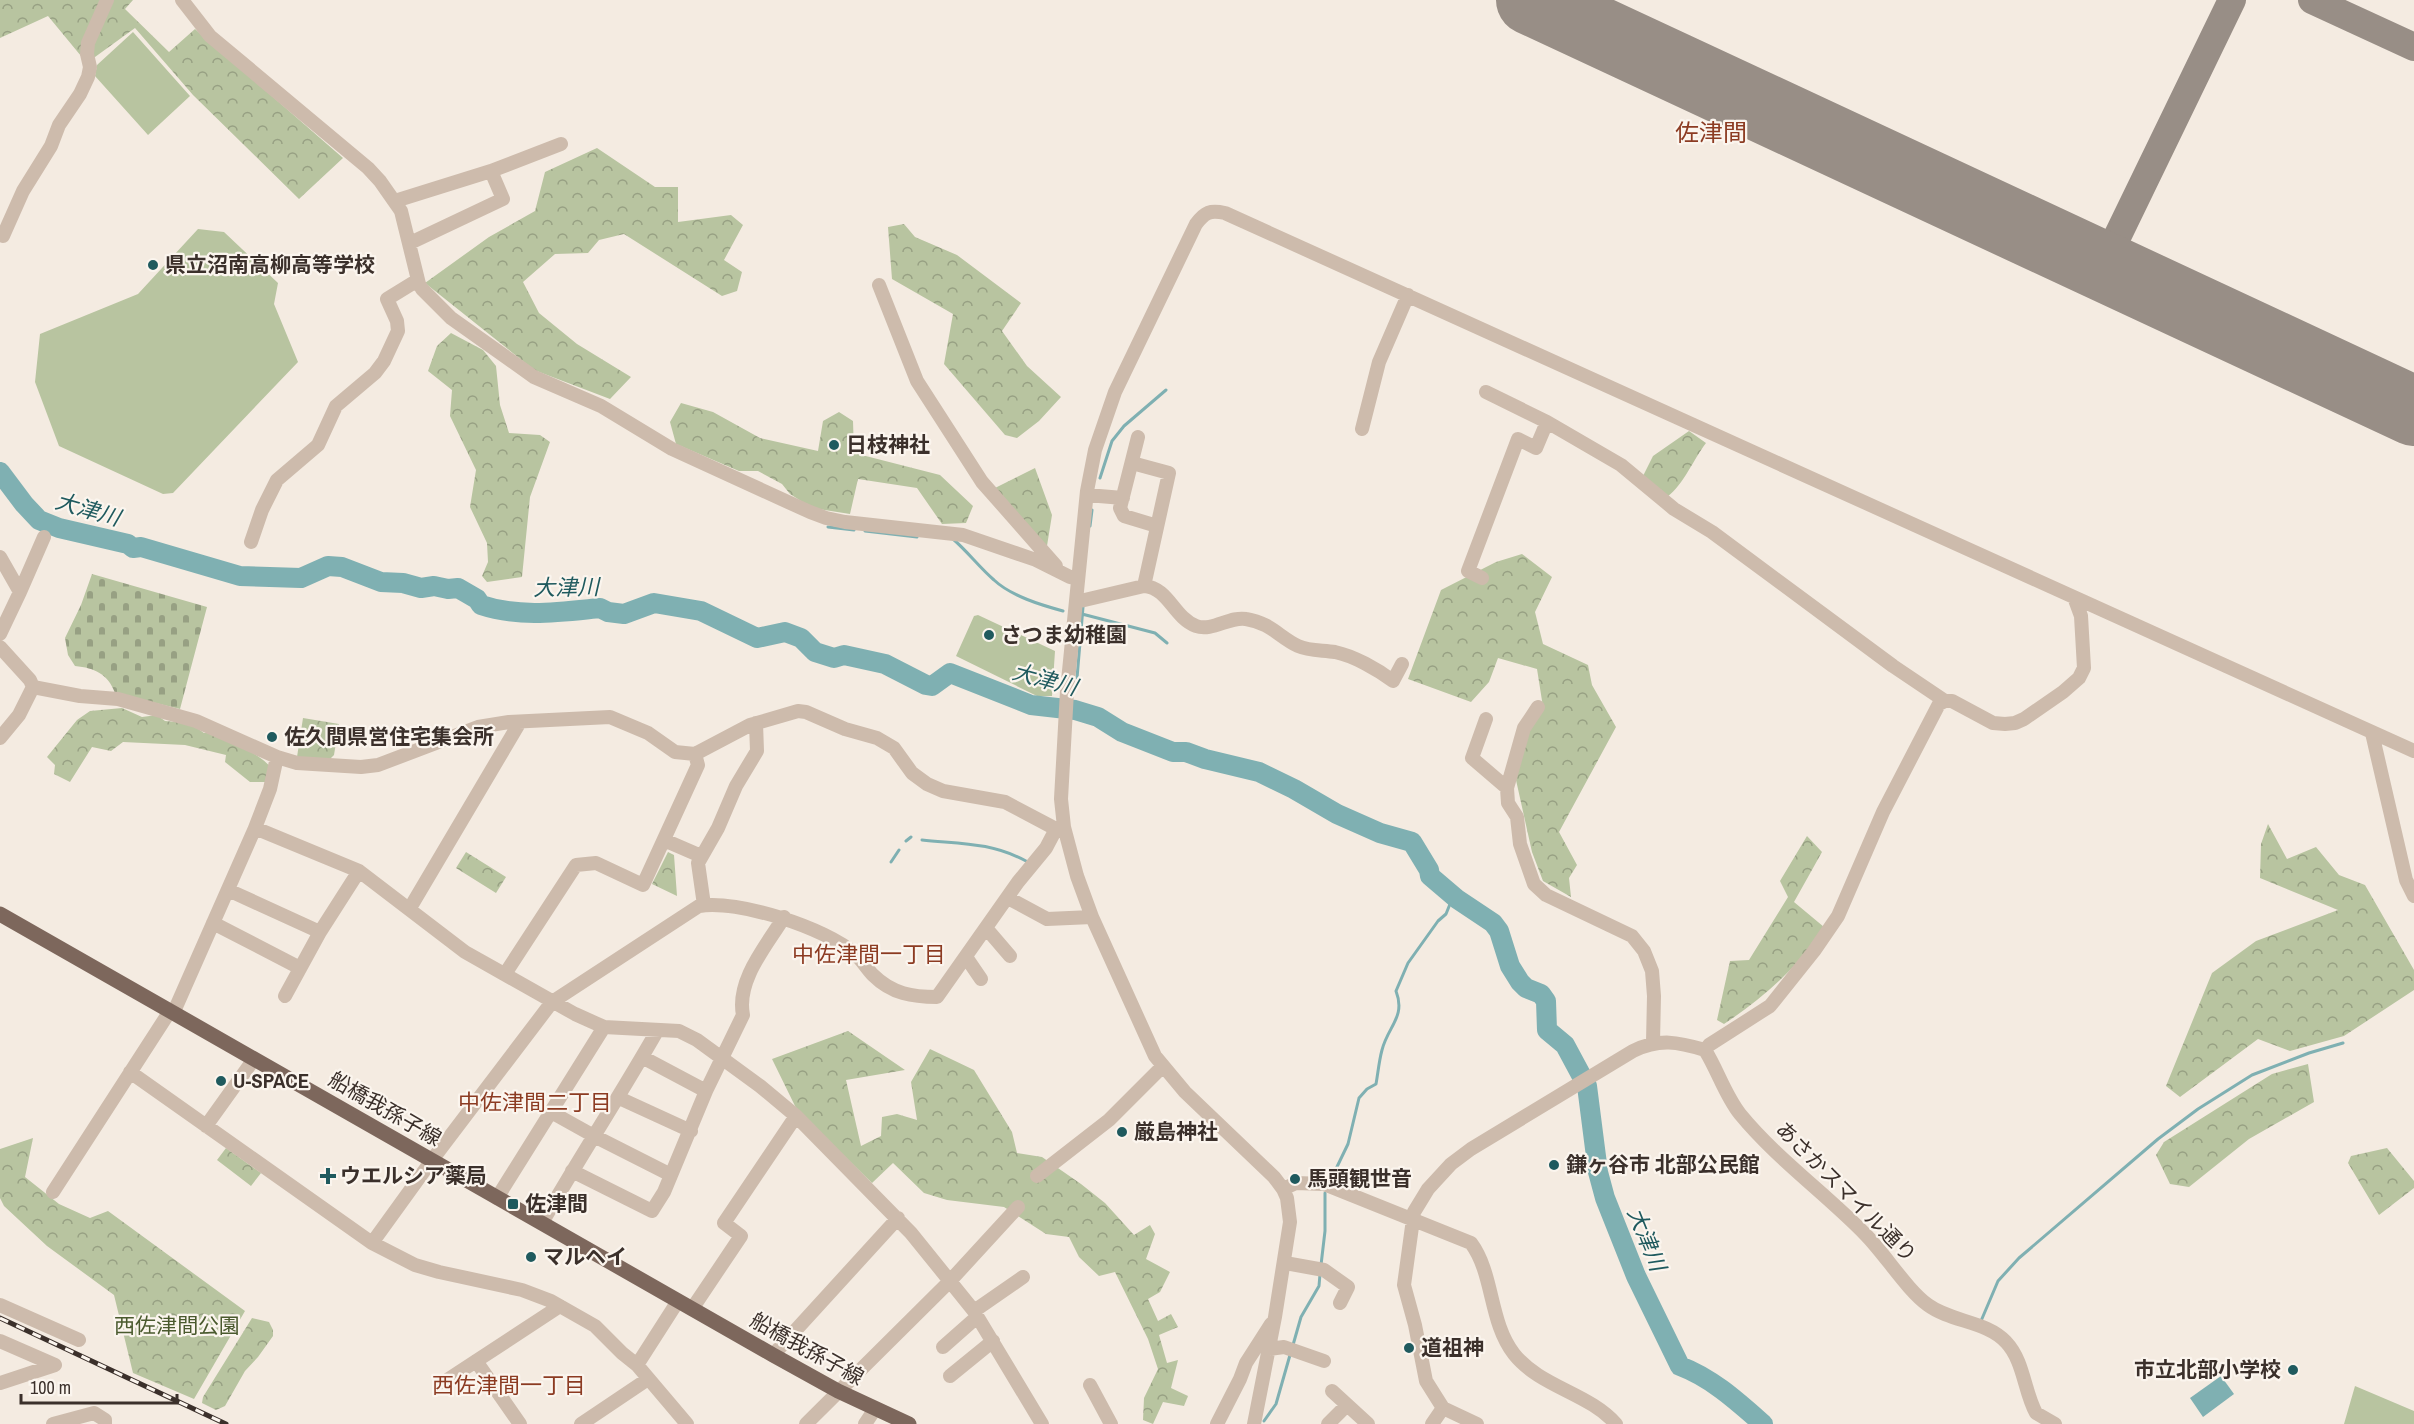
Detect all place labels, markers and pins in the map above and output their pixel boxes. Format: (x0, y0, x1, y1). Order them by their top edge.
place label: 県立沼南高柳高等学校 (165, 250, 375, 279)
marker: 県立沼南高柳高等学校 (146, 258, 160, 272)
place label: 日枝神社 (846, 430, 930, 459)
marker: 日枝神社 (827, 438, 841, 452)
place label: さつま幼稚園 (1001, 620, 1127, 649)
marker: さつま幼稚園 (982, 628, 996, 642)
place label: 佐久間県営住宅集会所 (284, 722, 494, 751)
marker: 佐久間県営住宅集会所 (265, 730, 279, 744)
place label: U-SPACE (233, 1066, 309, 1095)
marker: U-SPACE (214, 1074, 228, 1088)
place label: 厳島神社 (1134, 1117, 1218, 1146)
marker: 厳島神社 (1115, 1125, 1129, 1139)
place label: 鎌ヶ谷市 北部公民館 (1566, 1150, 1760, 1179)
marker: 鎌ヶ谷市 北部公民館 (1547, 1158, 1561, 1172)
place label: ウエルシア薬局 (340, 1161, 487, 1190)
place label: 馬頭観世音 (1307, 1164, 1412, 1193)
marker: ウエルシア薬局 (321, 1169, 335, 1183)
marker: 馬頭観世音 (1288, 1172, 1302, 1186)
place label: 佐津間 (525, 1189, 588, 1218)
marker: 佐津間 (506, 1197, 520, 1211)
place label: マルヘイ (543, 1242, 627, 1271)
marker: マルヘイ (524, 1250, 538, 1264)
place label: 道祖神 (1421, 1333, 1484, 1362)
marker: 道祖神 (1402, 1341, 1416, 1355)
place label: 市立北部小学校 (2134, 1355, 2281, 1384)
marker: 市立北部小学校 (2286, 1363, 2300, 1377)

